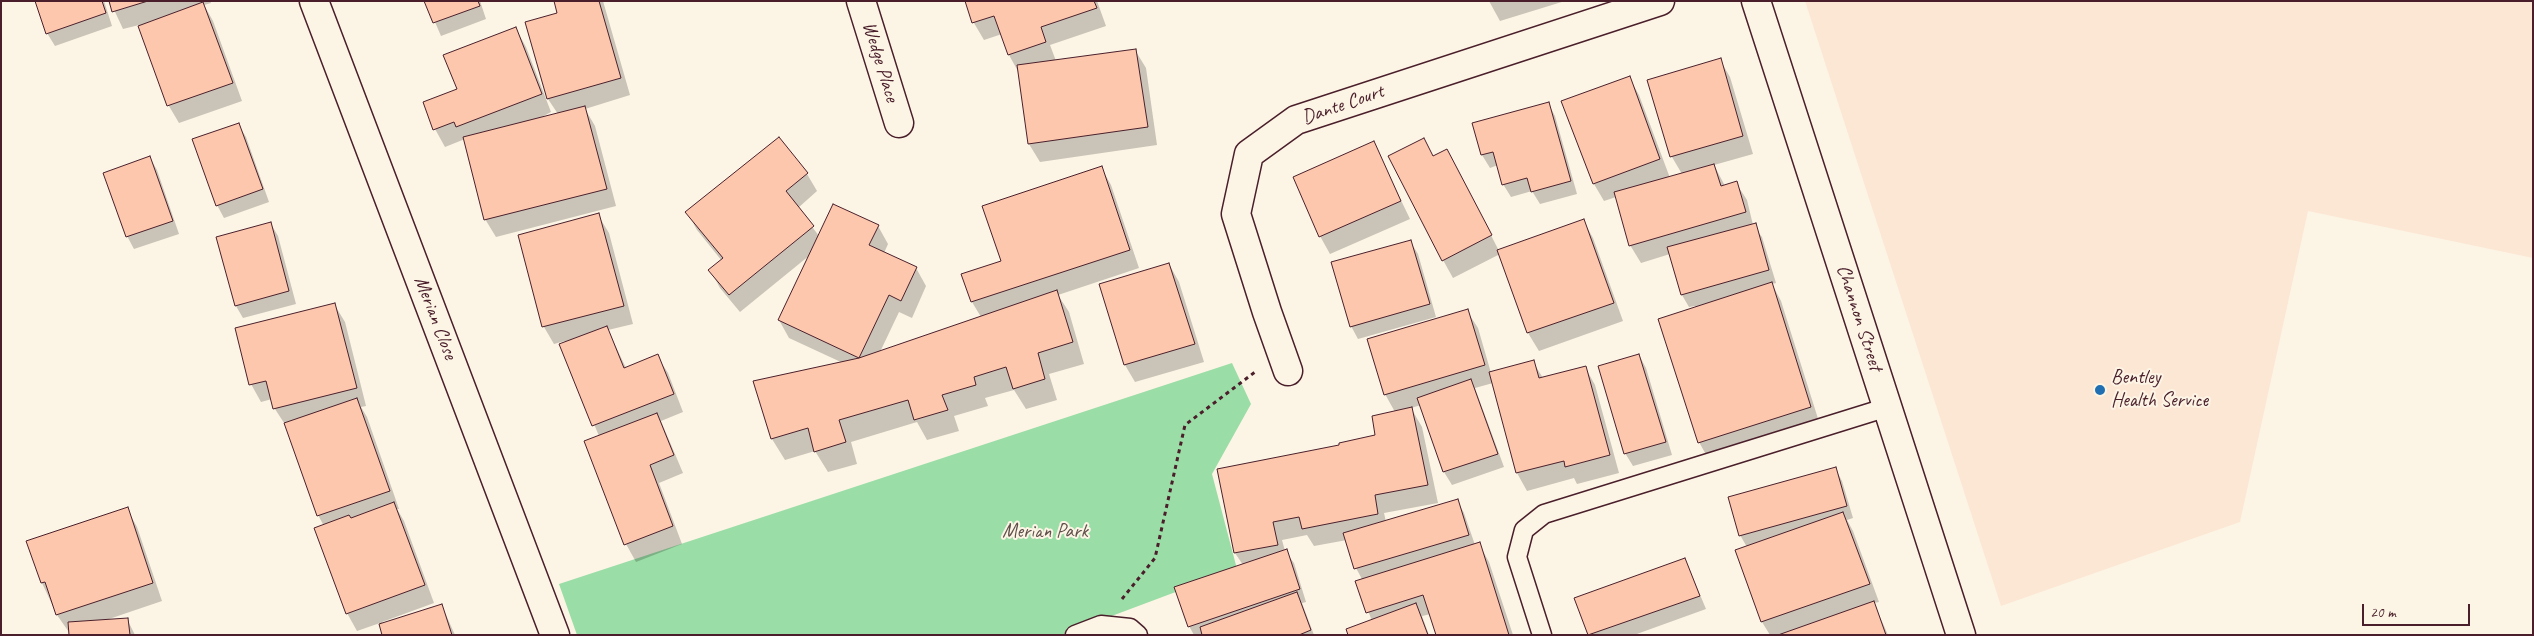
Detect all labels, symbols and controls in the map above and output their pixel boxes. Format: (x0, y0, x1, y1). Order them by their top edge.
street label: Wedge Place (856, 19, 904, 105)
street label: Dante Court (1299, 80, 1387, 130)
street label: Channon Street (1831, 262, 1887, 374)
street label: Merian Close (408, 273, 462, 363)
place label: Bentley Health Service (2111, 366, 2208, 413)
marker: Bentley Health Service (2093, 383, 2107, 397)
park label: Merian Park (1002, 520, 1088, 544)
scale bar (2364, 594, 2472, 626)
text: 20 m (2370, 603, 2396, 622)

